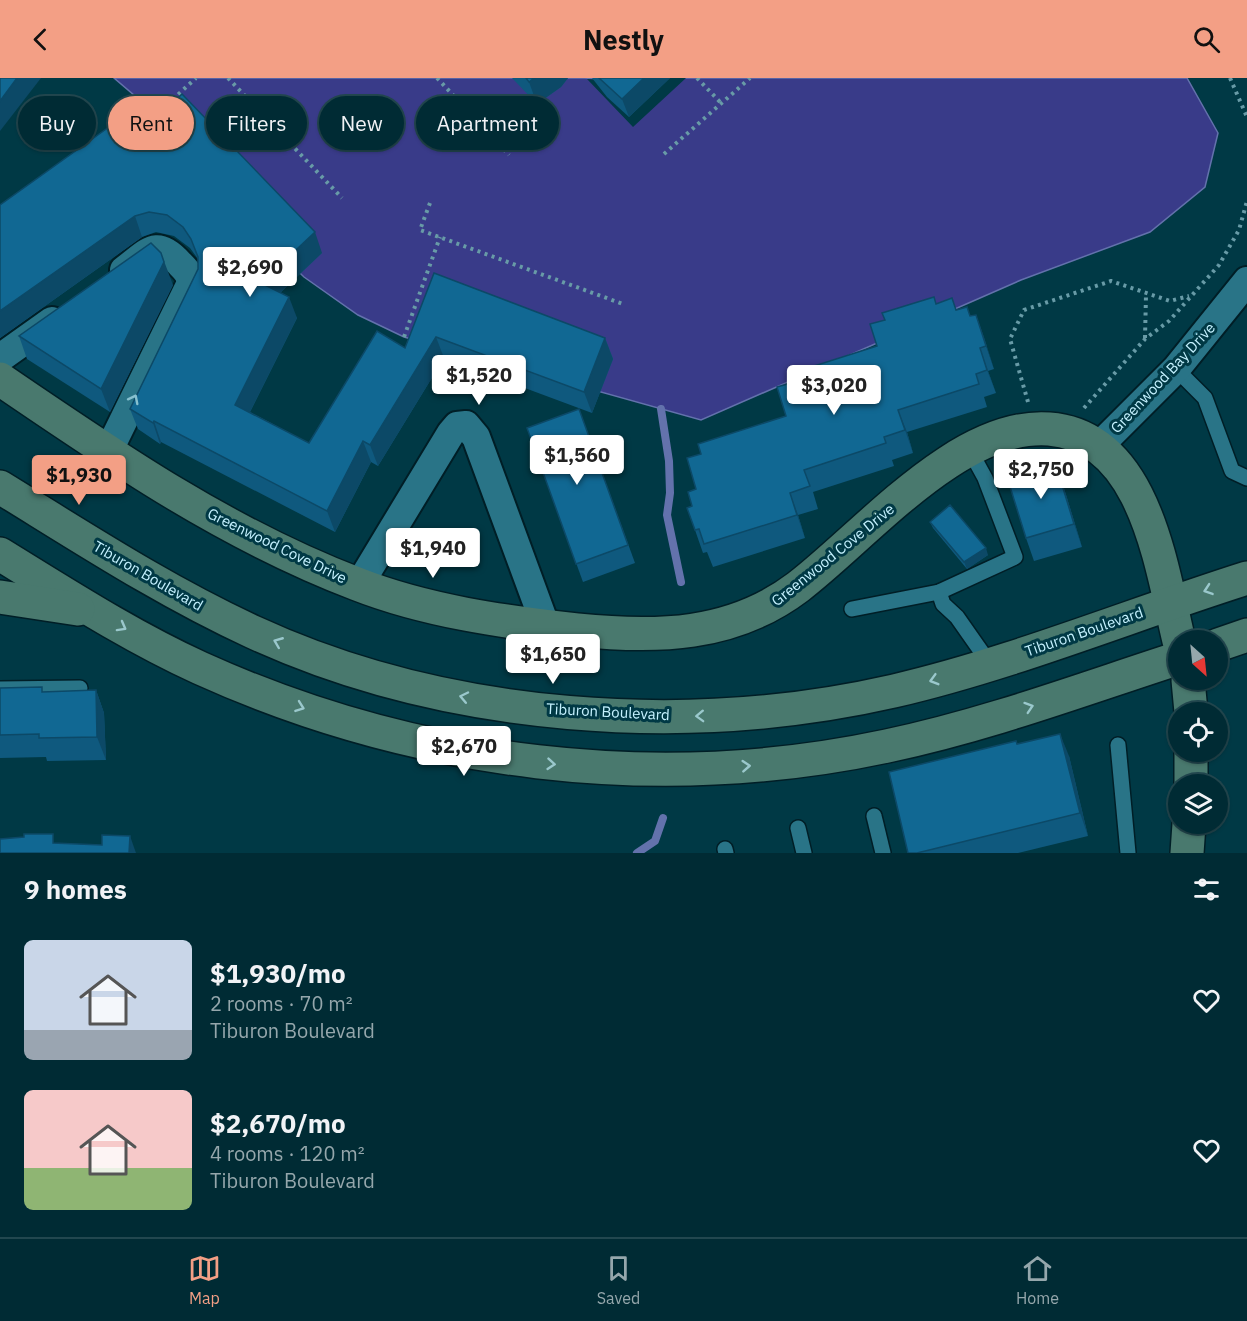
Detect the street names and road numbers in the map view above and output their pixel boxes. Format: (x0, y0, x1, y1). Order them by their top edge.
street label: Greenwood Bay Drive (1106, 318, 1219, 437)
street label: Greenwood Cove Drive (767, 499, 898, 610)
street label: Greenwood Cove Drive (204, 504, 350, 588)
street label: Tiburon Boulevard (90, 536, 207, 615)
street label: Tiburon Boulevard (1022, 602, 1145, 661)
street label: Tiburon Boulevard (546, 699, 670, 724)

